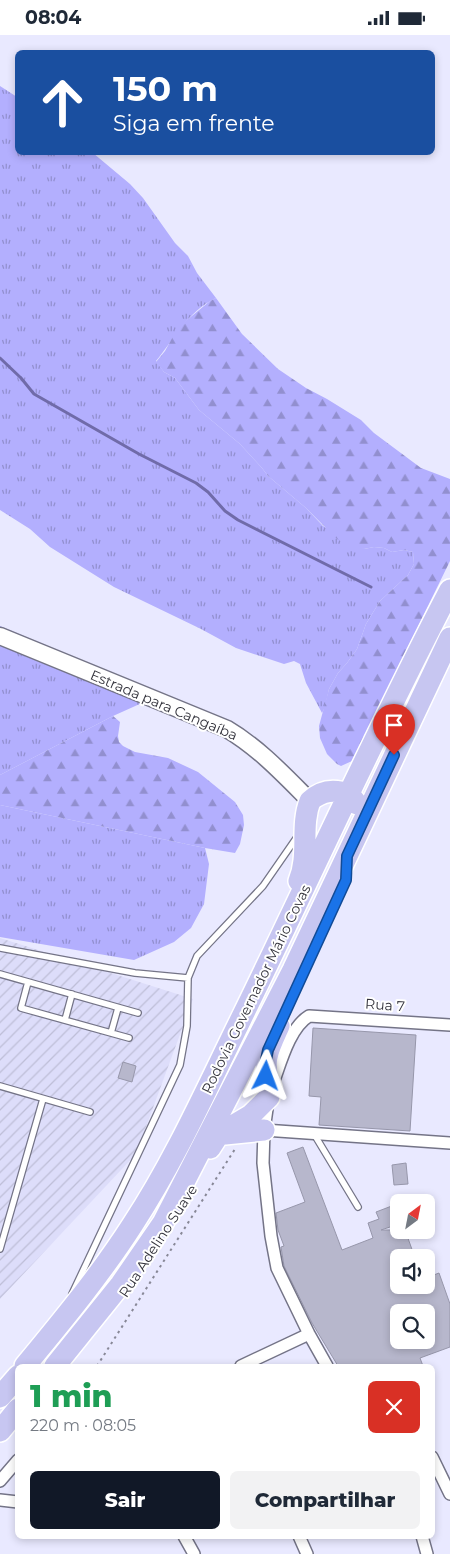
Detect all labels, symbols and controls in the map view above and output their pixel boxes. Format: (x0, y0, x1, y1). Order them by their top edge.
text: 08:04 (25, 6, 81, 29)
text: 150 m (113, 67, 218, 110)
icon: ahead (30, 70, 95, 135)
text: Siga em frente (113, 110, 275, 137)
street label: Estrada para Cangaíba (88, 666, 240, 744)
pin (373, 704, 415, 755)
icon: arrive (380, 711, 408, 739)
street label: Rodovia Governador Mário Covas (197, 881, 315, 1096)
street label: Rua 7 (365, 995, 405, 1015)
position arrow (239, 1049, 291, 1101)
street label: Rua Adelino Suave (115, 1181, 201, 1301)
north arrow (390, 1194, 435, 1239)
map controls (390, 1194, 435, 1349)
button: sound (390, 1249, 435, 1294)
button: search (390, 1304, 435, 1349)
text: 1 min (30, 1378, 113, 1415)
button: close (368, 1381, 420, 1433)
text: 220 m · 08:05 (30, 1416, 136, 1435)
button: Sair (30, 1471, 220, 1529)
button: Compartilhar (230, 1471, 420, 1529)

